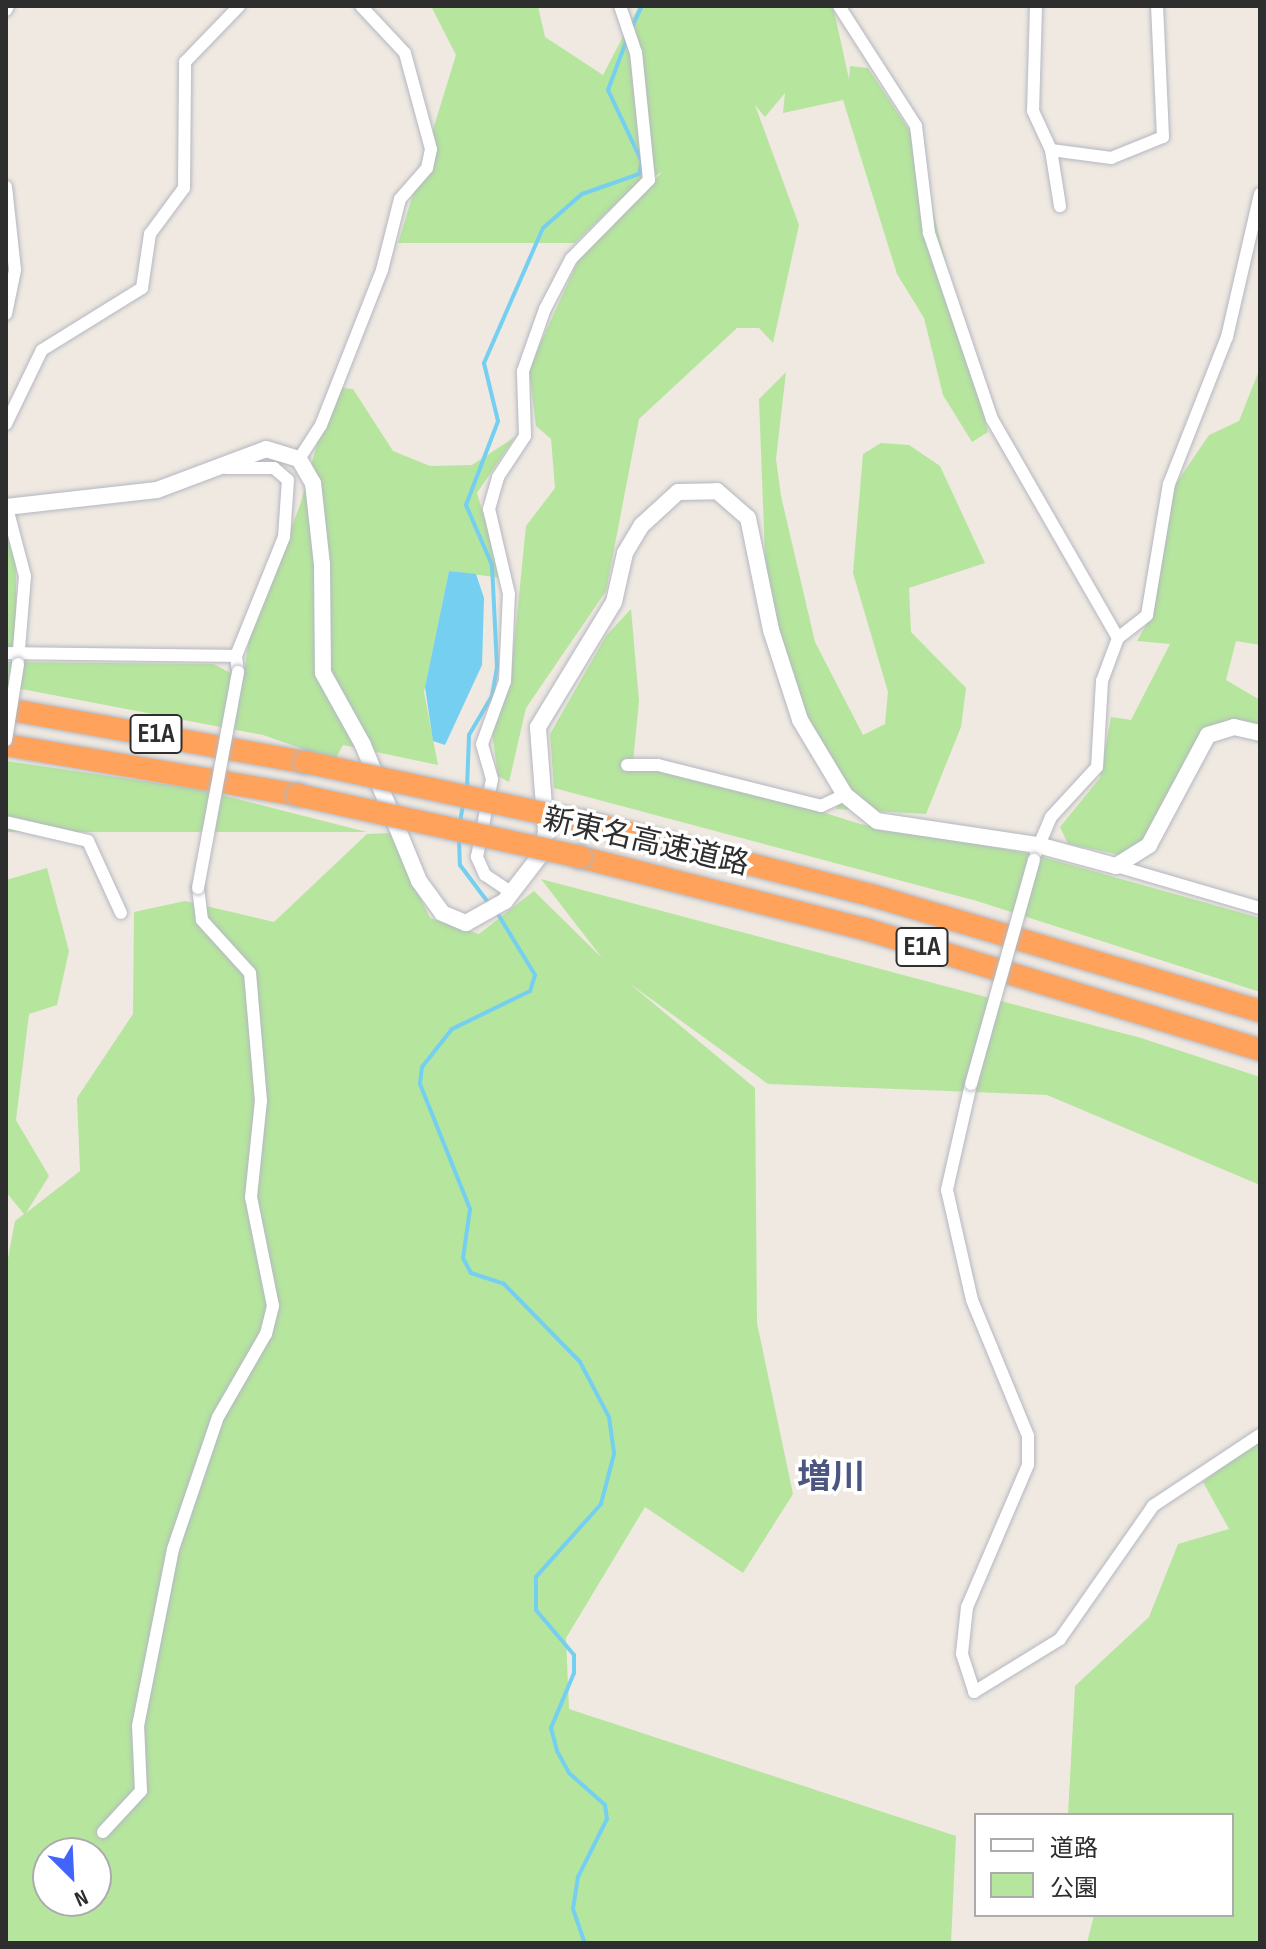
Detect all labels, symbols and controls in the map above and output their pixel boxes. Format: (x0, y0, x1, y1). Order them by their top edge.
road number: E1A (128, 710, 184, 758)
street label: 新東名高速道路 (540, 801, 752, 883)
road number: E1A (894, 923, 950, 971)
district label: 増川 (797, 1458, 865, 1498)
legend (974, 1813, 1234, 1917)
text: 道路 (1050, 1834, 1098, 1863)
north arrow (32, 1837, 112, 1917)
text: 公園 (1050, 1874, 1098, 1903)
text: N (70, 1883, 92, 1912)

